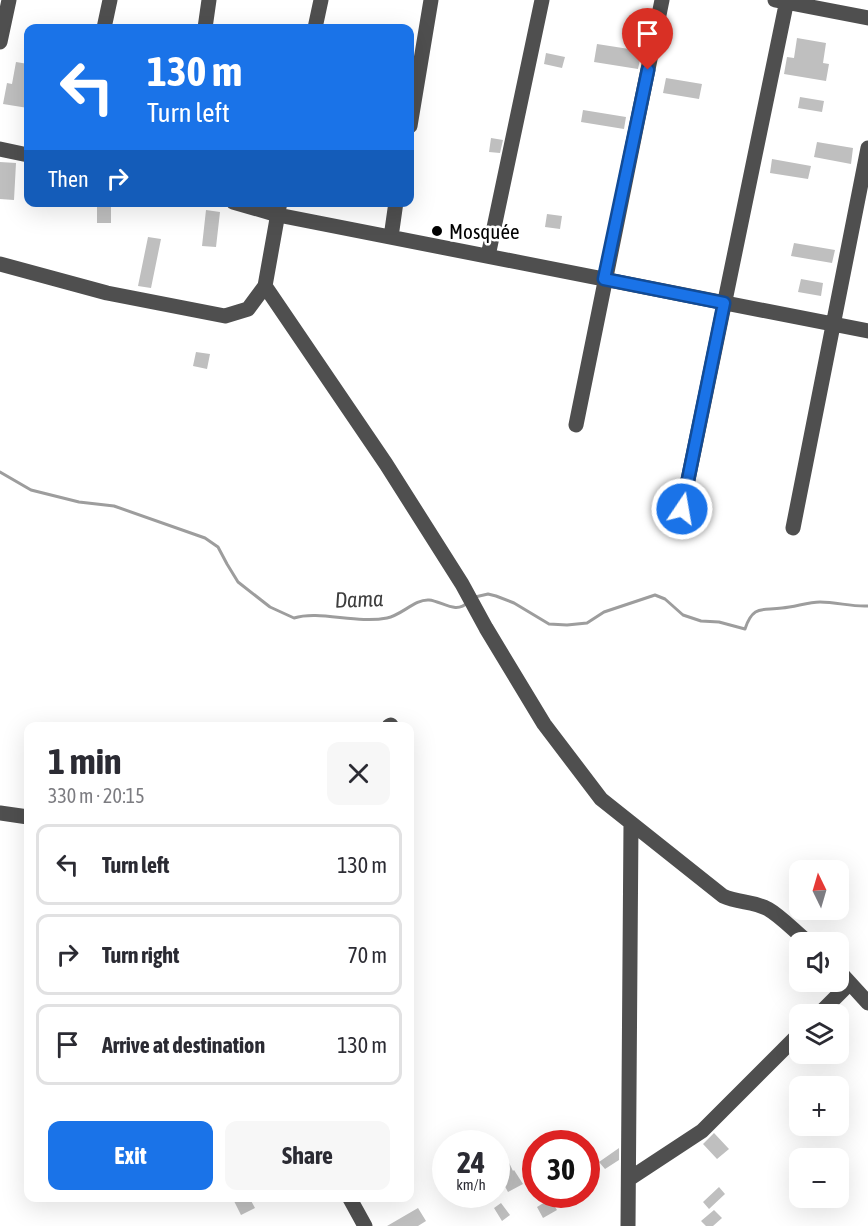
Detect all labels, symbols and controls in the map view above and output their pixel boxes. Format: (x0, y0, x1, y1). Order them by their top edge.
pin (622, 8, 673, 70)
icon: arrive (631, 17, 664, 50)
text: 130 m (147, 47, 242, 95)
icon: left (48, 48, 126, 126)
text: Turn left (147, 97, 230, 128)
icon: right (101, 162, 134, 195)
text: Then (48, 166, 89, 192)
place label: Mosquée (449, 219, 519, 243)
marker: Mosquée (430, 224, 444, 238)
position arrow (650, 477, 714, 541)
water label: Dama (334, 585, 384, 613)
text: 1 min (48, 740, 122, 782)
button: close (327, 742, 390, 805)
text: 330 m · 20:15 (48, 784, 145, 807)
icon: left (51, 848, 84, 881)
text: Turn left (102, 852, 169, 878)
text: 130 m (337, 852, 387, 878)
north arrow (789, 860, 849, 920)
map controls (789, 860, 849, 1208)
button: sound (789, 932, 849, 992)
icon: right (51, 938, 84, 971)
text: Turn right (102, 942, 179, 968)
text: 70 m (347, 942, 387, 968)
button: layers (789, 1004, 849, 1064)
icon: arrive (51, 1028, 84, 1061)
text: Arrive at destination (102, 1032, 265, 1058)
text: 130 m (337, 1032, 387, 1058)
button: + (789, 1076, 849, 1136)
button: Exit (48, 1121, 213, 1190)
button: Share (225, 1121, 390, 1190)
speed limit sign: 30 (522, 1130, 600, 1208)
text: 24 (457, 1145, 485, 1179)
button: − (789, 1148, 849, 1208)
text: km/h (456, 1176, 486, 1193)

